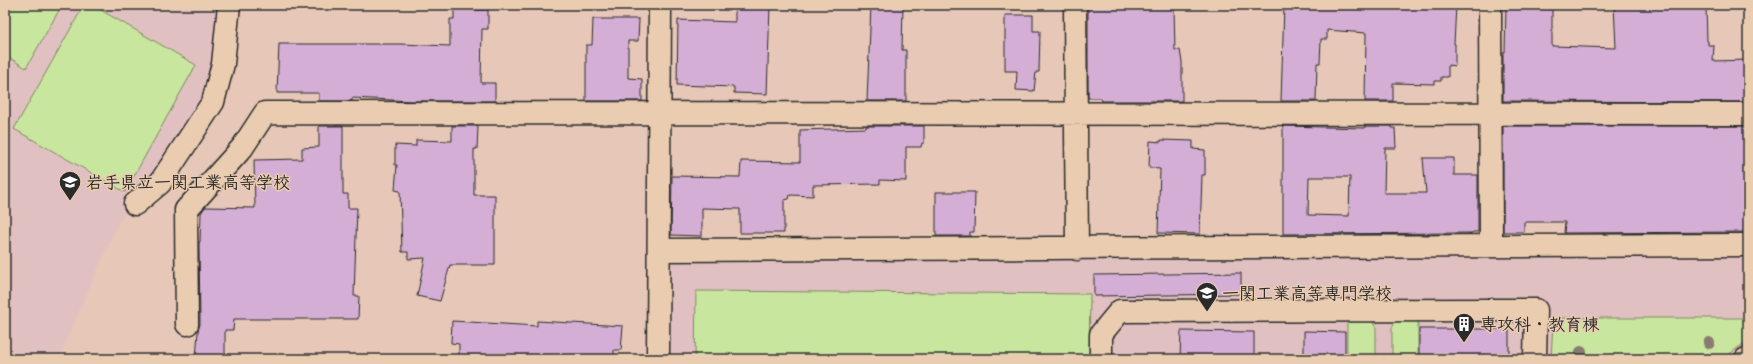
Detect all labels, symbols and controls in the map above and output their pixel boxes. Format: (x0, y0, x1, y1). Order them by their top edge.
school or university icon: 岩手県立一関工業高等学校 (57, 169, 83, 202)
place label: 岩手県立一関工業高等学校 (86, 172, 290, 193)
school or university icon: 一関工業高等専門学校 (1194, 280, 1220, 313)
place label: 一関工業高等専門学校 (1222, 283, 1392, 304)
building icon: 専攻科・教育棟 (1451, 311, 1477, 344)
place label: 専攻科・教育棟 (1480, 314, 1600, 335)

